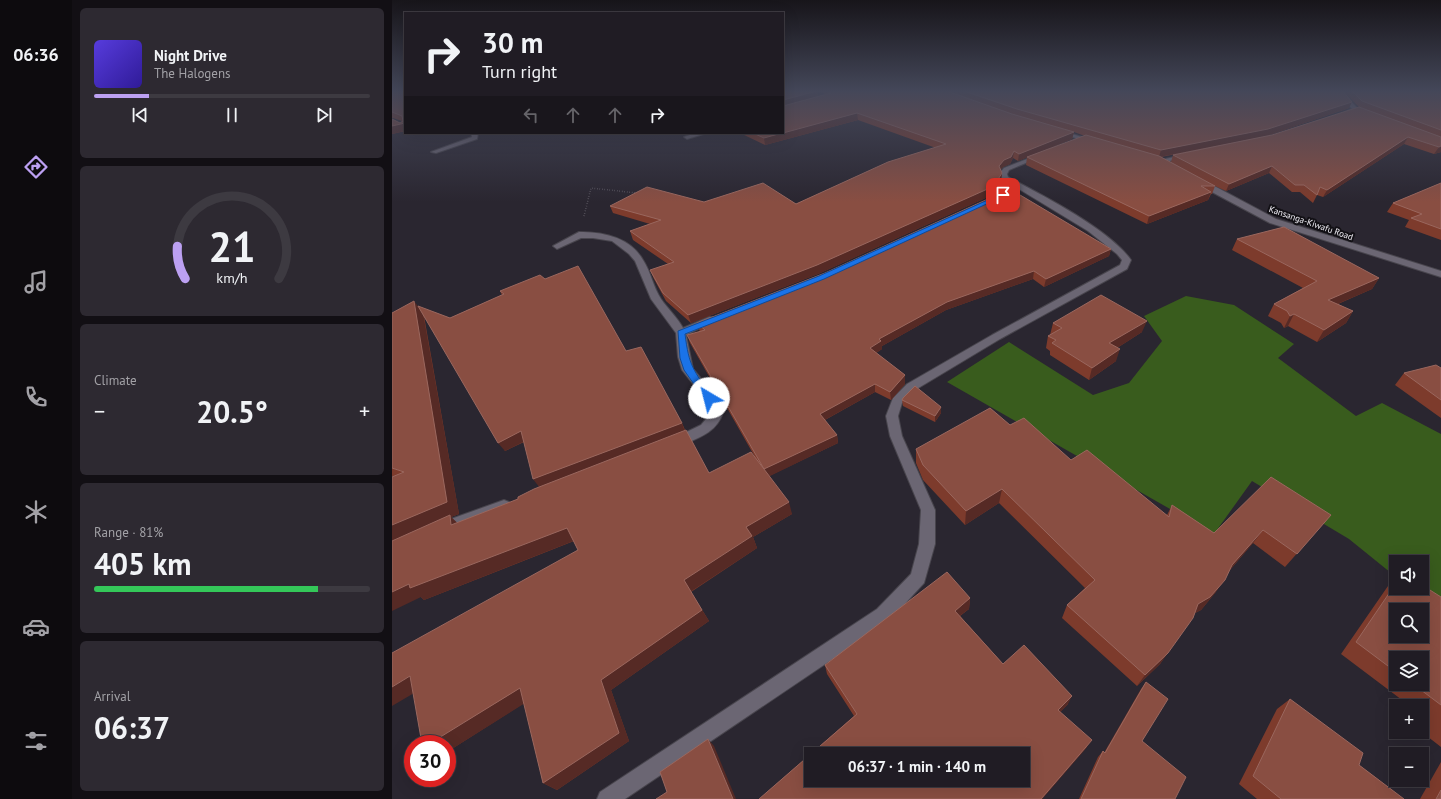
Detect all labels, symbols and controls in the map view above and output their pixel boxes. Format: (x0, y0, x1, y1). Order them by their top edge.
text: 30 m (482, 24, 543, 61)
icon: right (416, 28, 468, 80)
text: 06:36 (13, 43, 59, 66)
text: Night Drive (154, 46, 227, 65)
text: Turn right (482, 60, 557, 83)
text: The Halogens (154, 65, 231, 82)
icon: previous (129, 104, 151, 126)
icon: pause (221, 104, 243, 126)
icon: next (313, 104, 335, 126)
icon: left (520, 104, 542, 126)
icon: ahead (562, 104, 584, 126)
icon: ahead (604, 104, 626, 126)
icon: right (646, 104, 668, 126)
icon: directions (22, 153, 50, 181)
pin (986, 178, 1020, 212)
icon: arrive (992, 184, 1014, 206)
street label: Kansanga-Kiwafu Road (1268, 203, 1355, 242)
text: 21 (208, 220, 256, 273)
icon: music (22, 268, 50, 296)
text: km/h (216, 268, 248, 287)
text: Climate (94, 372, 137, 389)
position arrow (688, 377, 730, 419)
icon: phone (22, 383, 50, 411)
text: 20.5° (196, 392, 268, 431)
text: − (94, 397, 105, 425)
text: + (359, 397, 370, 425)
icon: climate (22, 498, 50, 526)
text: Range · 81% (94, 524, 163, 541)
text: 405 km (94, 544, 192, 583)
map controls (1389, 555, 1429, 787)
button: sound (1389, 555, 1429, 595)
button: search (1389, 603, 1429, 643)
icon: car (22, 613, 50, 641)
button: layers (1389, 651, 1429, 691)
text: Arrival (94, 688, 130, 705)
button: + (1389, 699, 1429, 739)
text: 06:37 (94, 708, 170, 747)
icon: filters (22, 727, 50, 755)
speed limit sign: 30 (404, 735, 456, 787)
button: − (1389, 747, 1429, 787)
text: 06:37 · 1 min · 140 m (848, 757, 986, 776)

